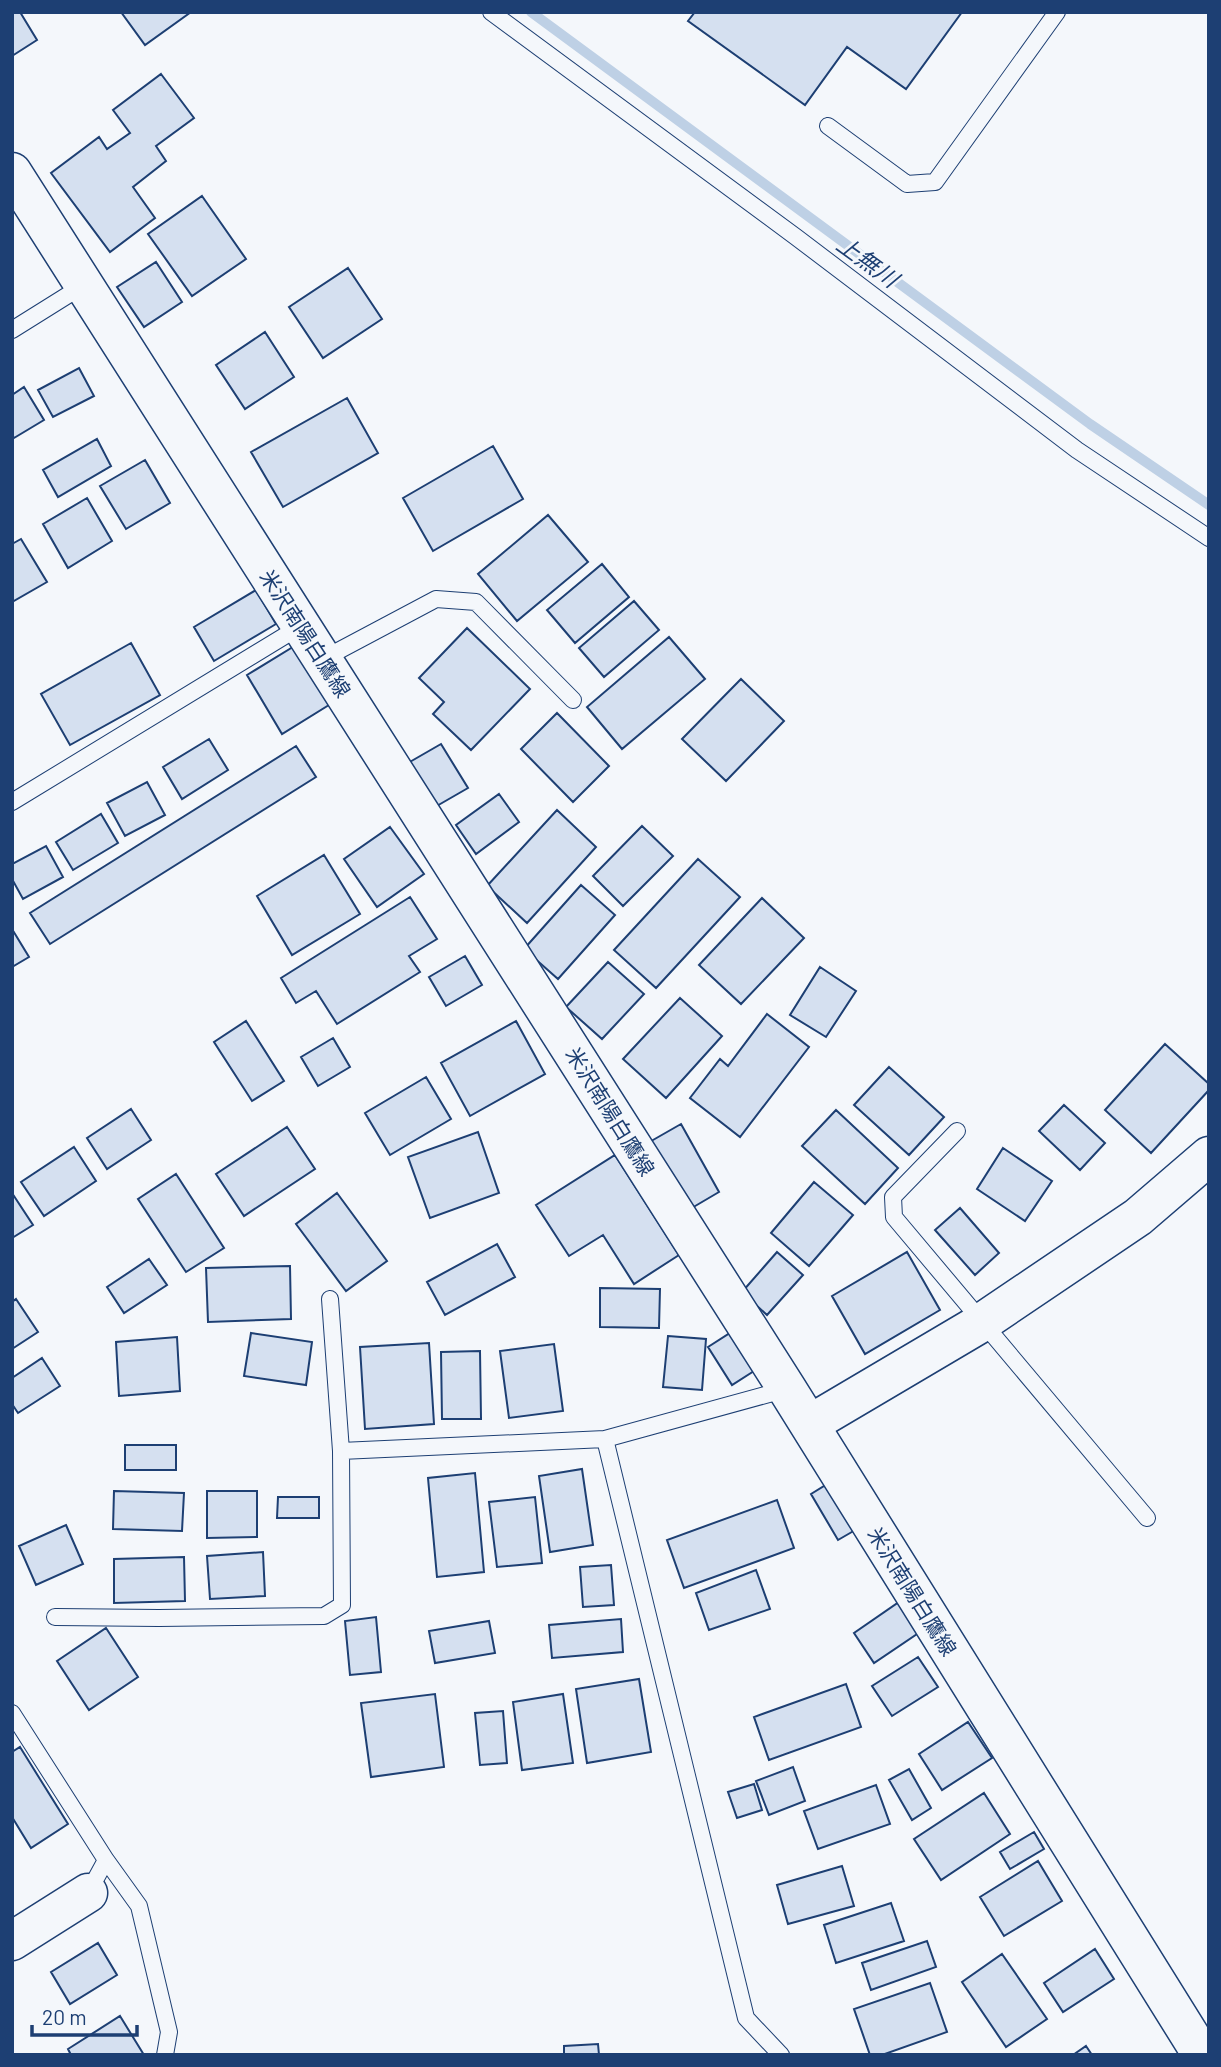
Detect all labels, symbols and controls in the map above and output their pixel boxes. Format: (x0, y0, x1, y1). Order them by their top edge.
water label: 上無川 (832, 229, 907, 294)
street label: 米沢南陽白鷹線 (255, 565, 357, 701)
street label: 米沢南陽白鷹線 (561, 1042, 661, 1180)
street label: 米沢南陽白鷹線 (863, 1522, 963, 1660)
scale bar (32, 1994, 136, 2038)
text: 20 m (42, 2004, 87, 2029)

